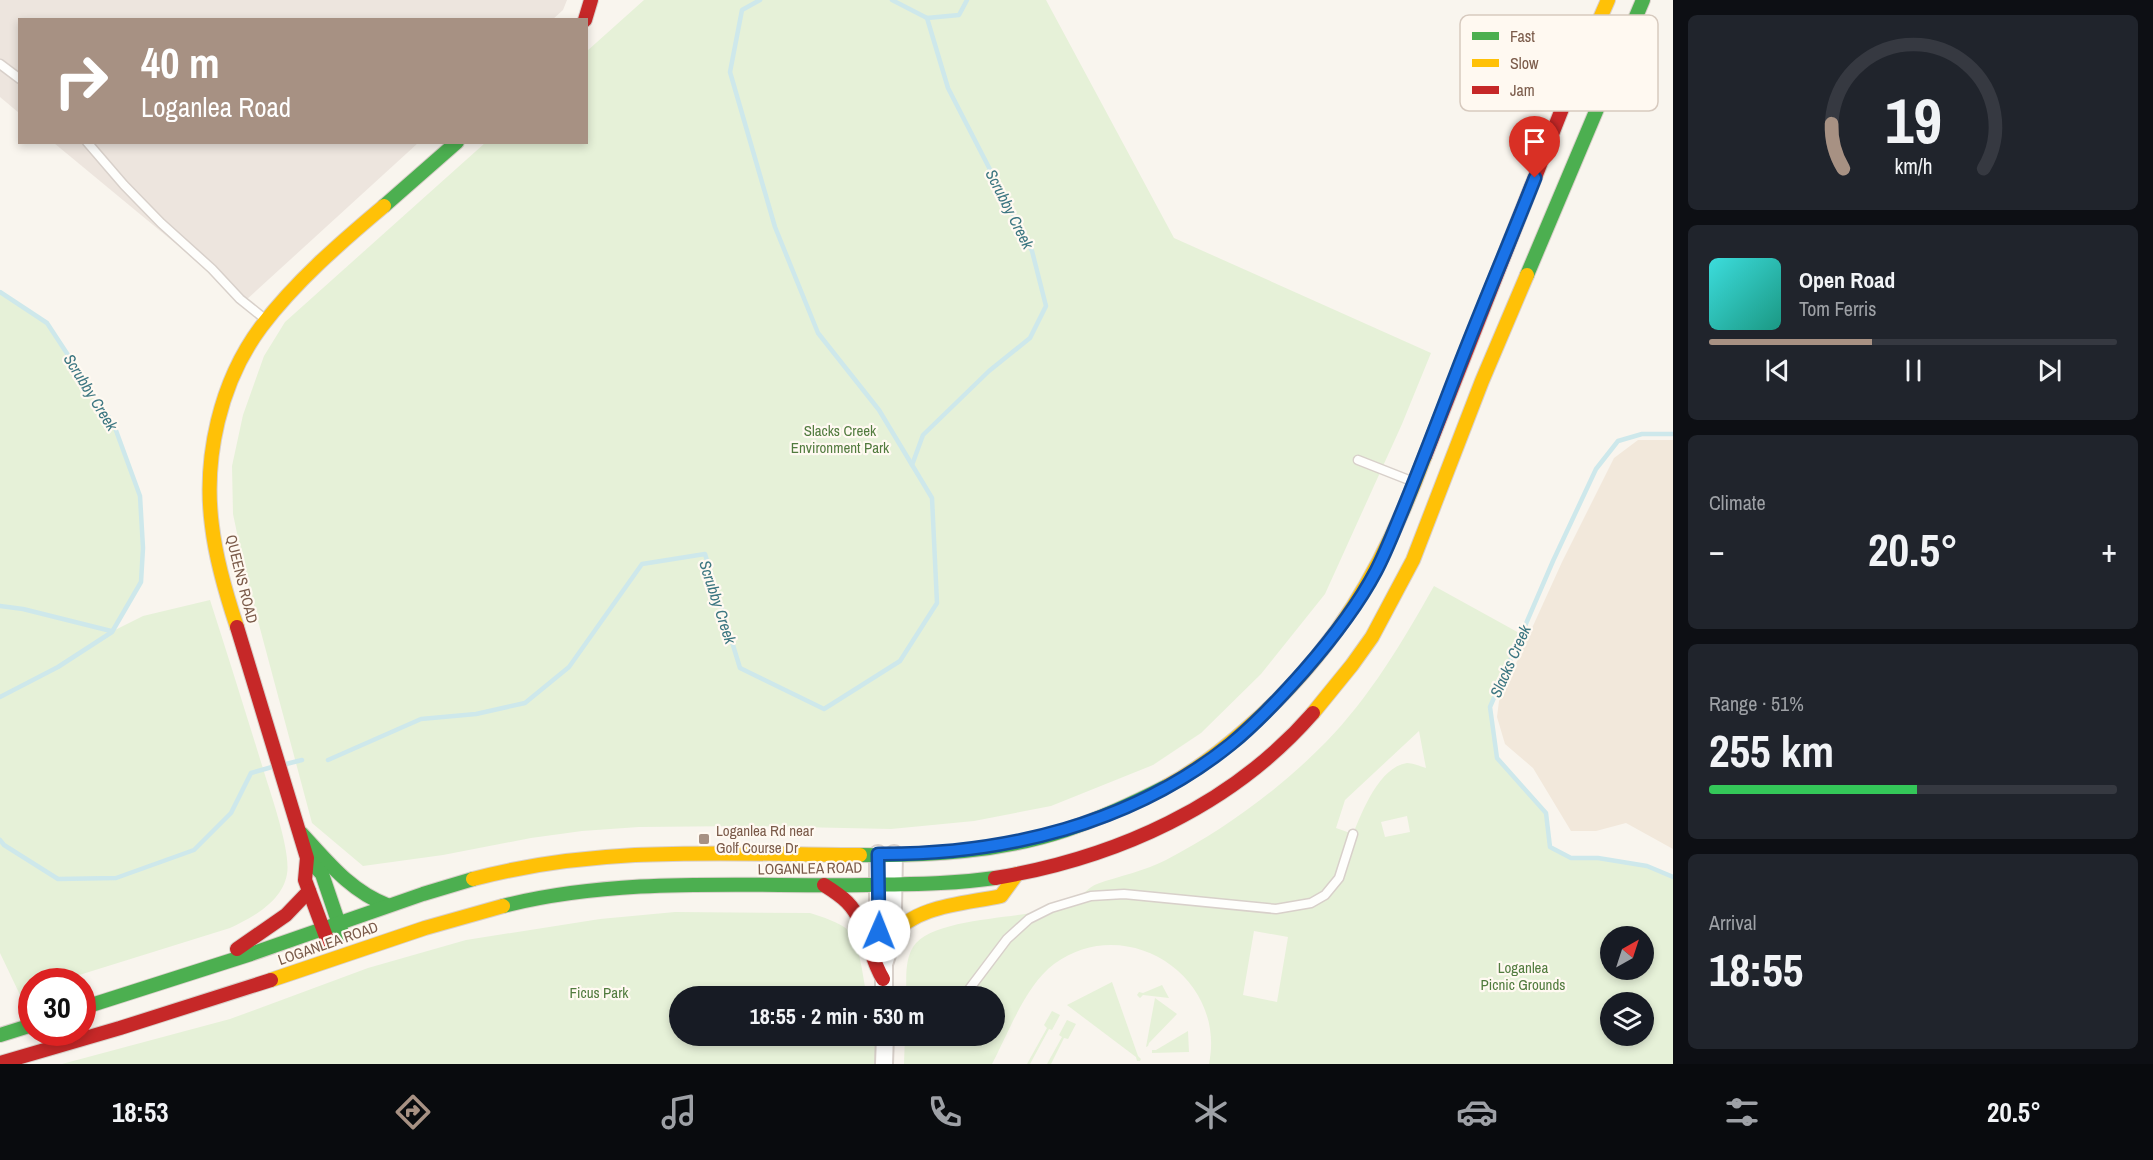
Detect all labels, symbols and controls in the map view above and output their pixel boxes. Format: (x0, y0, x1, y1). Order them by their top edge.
legend (1460, 15, 1658, 111)
text: Fast (1510, 25, 1535, 47)
text: 40 m (141, 35, 220, 91)
icon: right (42, 42, 120, 120)
text: Slow (1510, 52, 1539, 74)
text: Jam (1510, 79, 1535, 101)
text: 19 (1885, 79, 1941, 163)
text: Loganlea Road (141, 89, 291, 125)
pin (1509, 116, 1560, 178)
icon: arrive (1518, 125, 1551, 158)
text: km/h (1894, 153, 1932, 182)
water label: Scrubby Creek (980, 165, 1040, 253)
text: Open Road (1799, 265, 1895, 295)
text: Tom Ferris (1799, 295, 1877, 322)
water label: Scrubby Creek (59, 349, 124, 435)
icon: previous (1761, 354, 1794, 387)
icon: pause (1897, 354, 1930, 387)
icon: next (2033, 354, 2066, 387)
park label: Slacks Creek Environment Park (791, 420, 890, 458)
text: Climate (1709, 489, 1766, 516)
text: 20.5° (1868, 519, 1958, 580)
text: − (1709, 528, 1725, 572)
text: + (2101, 528, 2117, 572)
street label: QUEENS ROAD (221, 532, 263, 626)
water label: Scrubby Creek (694, 557, 742, 647)
water label: Slacks Creek (1484, 621, 1536, 701)
text: Range · 51% (1709, 690, 1804, 717)
text: 255 km (1709, 720, 1834, 781)
place label: Loganlea Rd near Golf Course Dr (716, 820, 814, 858)
marker: Loganlea Rd near Golf Course Dr (697, 832, 711, 846)
street label: LOGANLEA ROAD (758, 857, 863, 879)
position arrow (847, 899, 911, 963)
text: Arrival (1709, 909, 1756, 936)
street label: LOGANLEA ROAD (275, 916, 381, 970)
north arrow (1600, 926, 1654, 980)
map controls (1600, 926, 1654, 1046)
text: 18:55 (1709, 939, 1803, 1000)
park label: Loganlea Picnic Grounds (1481, 957, 1565, 995)
speed limit sign: 30 (18, 968, 96, 1046)
park label: Ficus Park (570, 982, 629, 1003)
button: layers (1600, 992, 1654, 1046)
text: 18:55 · 2 min · 530 m (750, 1001, 924, 1031)
icon: directions (392, 1091, 434, 1133)
icon: music (658, 1091, 700, 1133)
icon: phone (924, 1091, 966, 1133)
icon: climate (1190, 1091, 1232, 1133)
icon: car (1456, 1091, 1498, 1133)
icon: filters (1721, 1091, 1763, 1133)
text: 18:53 (112, 1094, 169, 1130)
text: 20.5° (1987, 1094, 2041, 1130)

